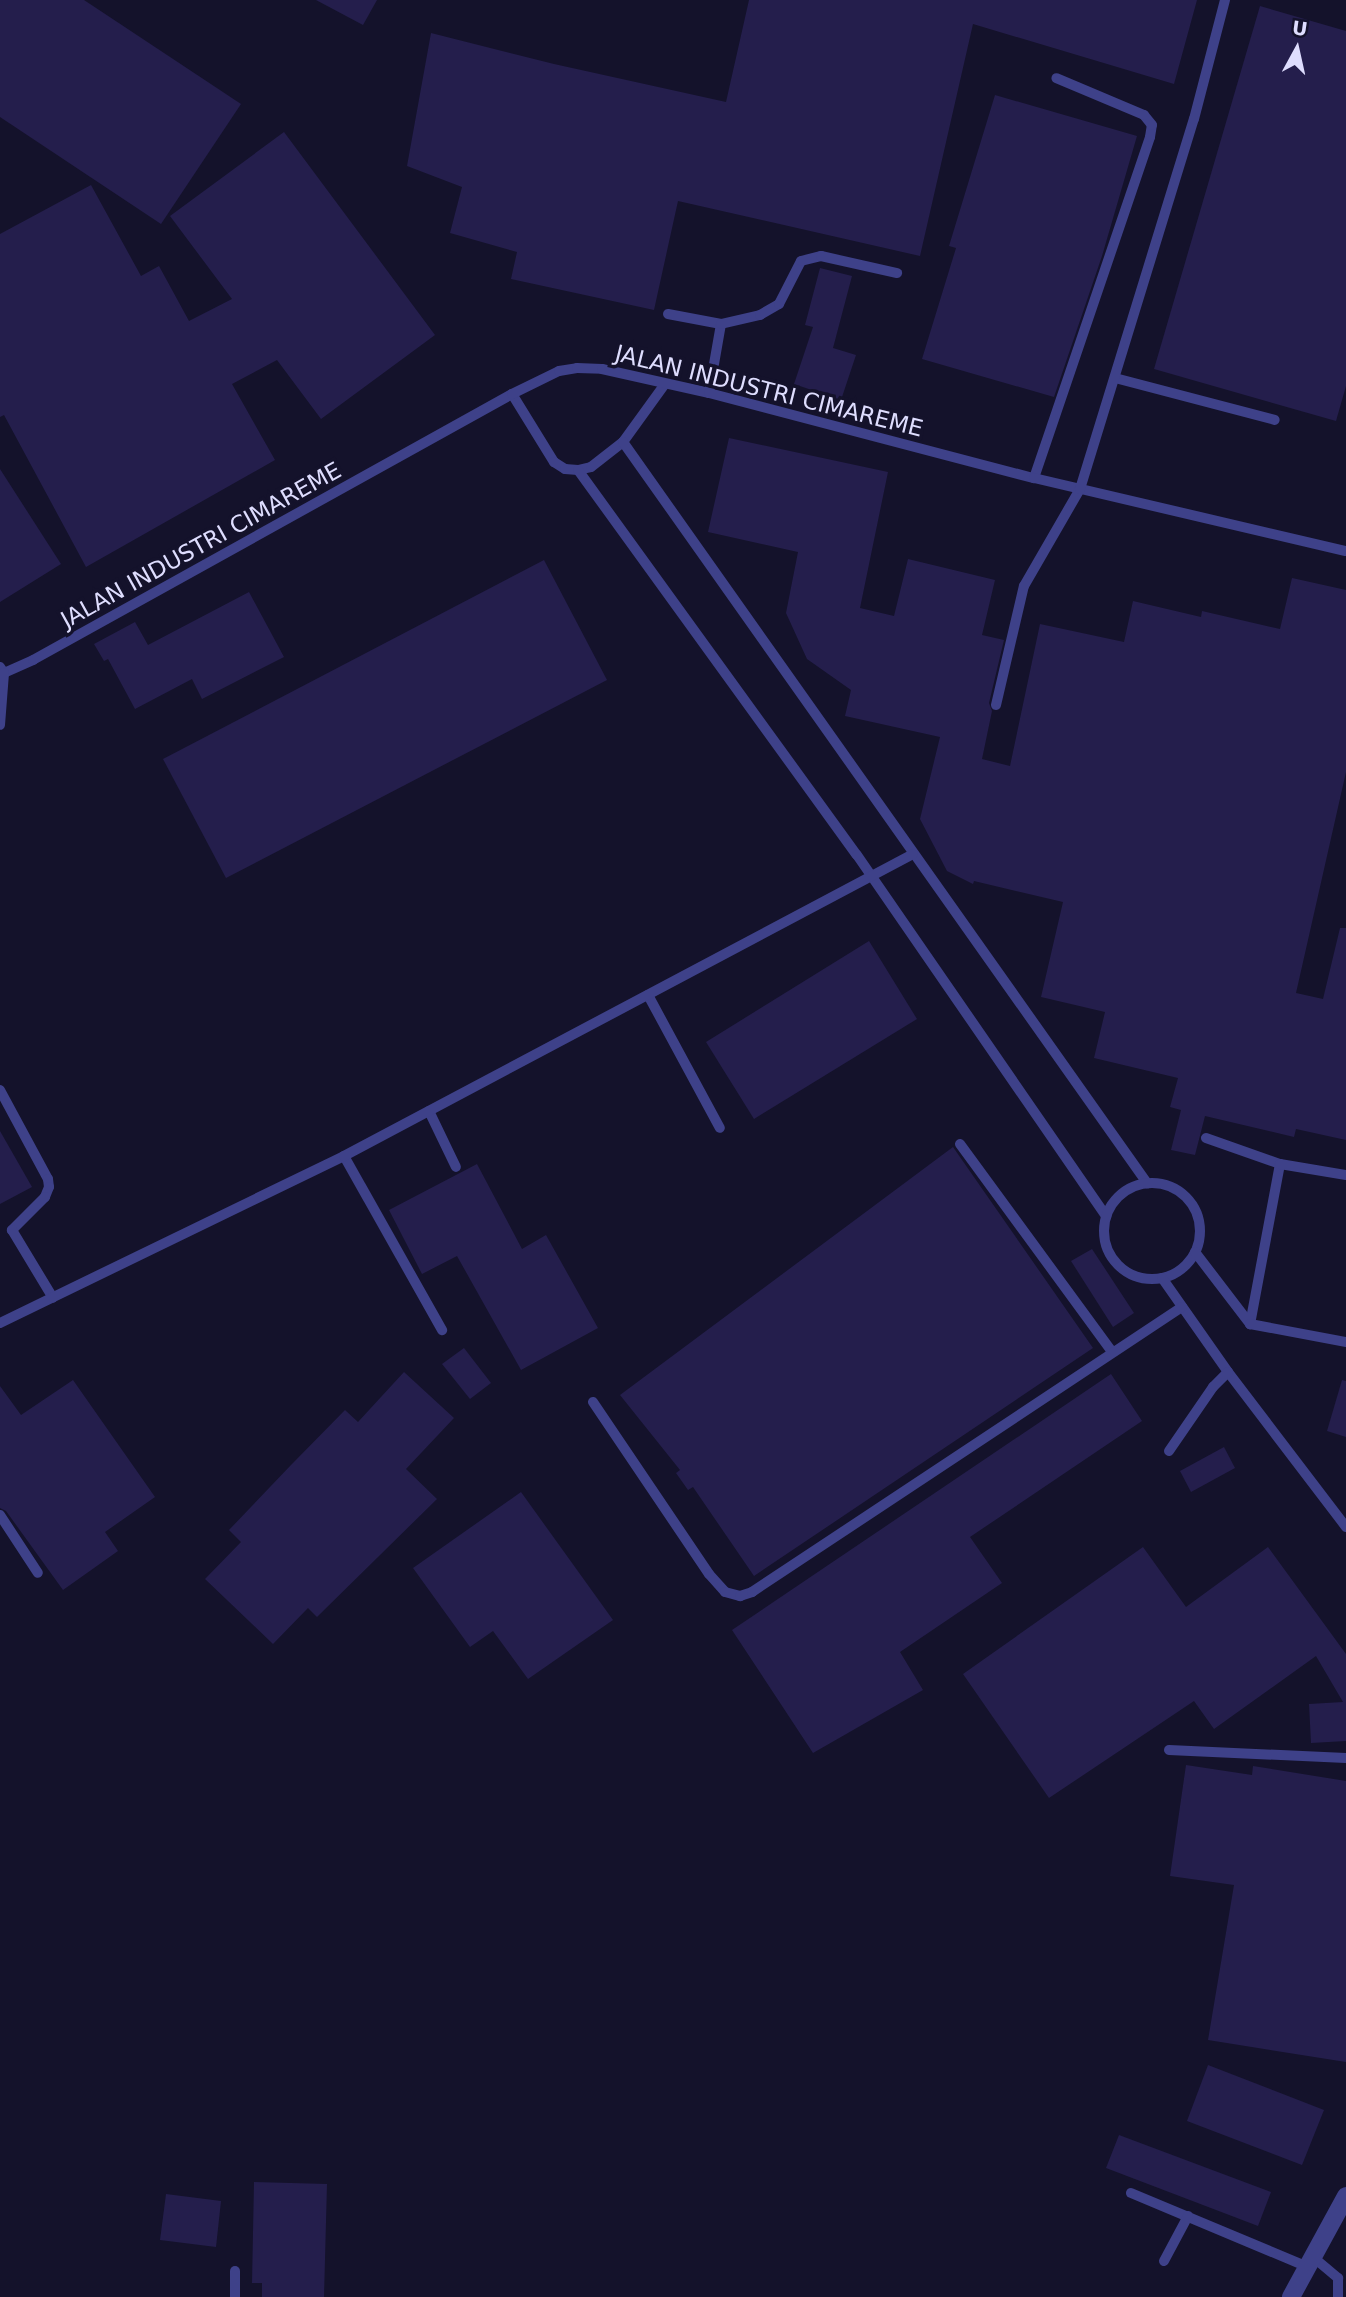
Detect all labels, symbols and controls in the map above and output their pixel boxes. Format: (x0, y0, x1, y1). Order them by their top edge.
north arrow (1262, 14, 1332, 84)
text: U (1291, 16, 1309, 40)
street label: JALAN INDUSTRI CIMAREME (612, 339, 926, 443)
street label: JALAN INDUSTRI CIMAREME (56, 456, 346, 634)

